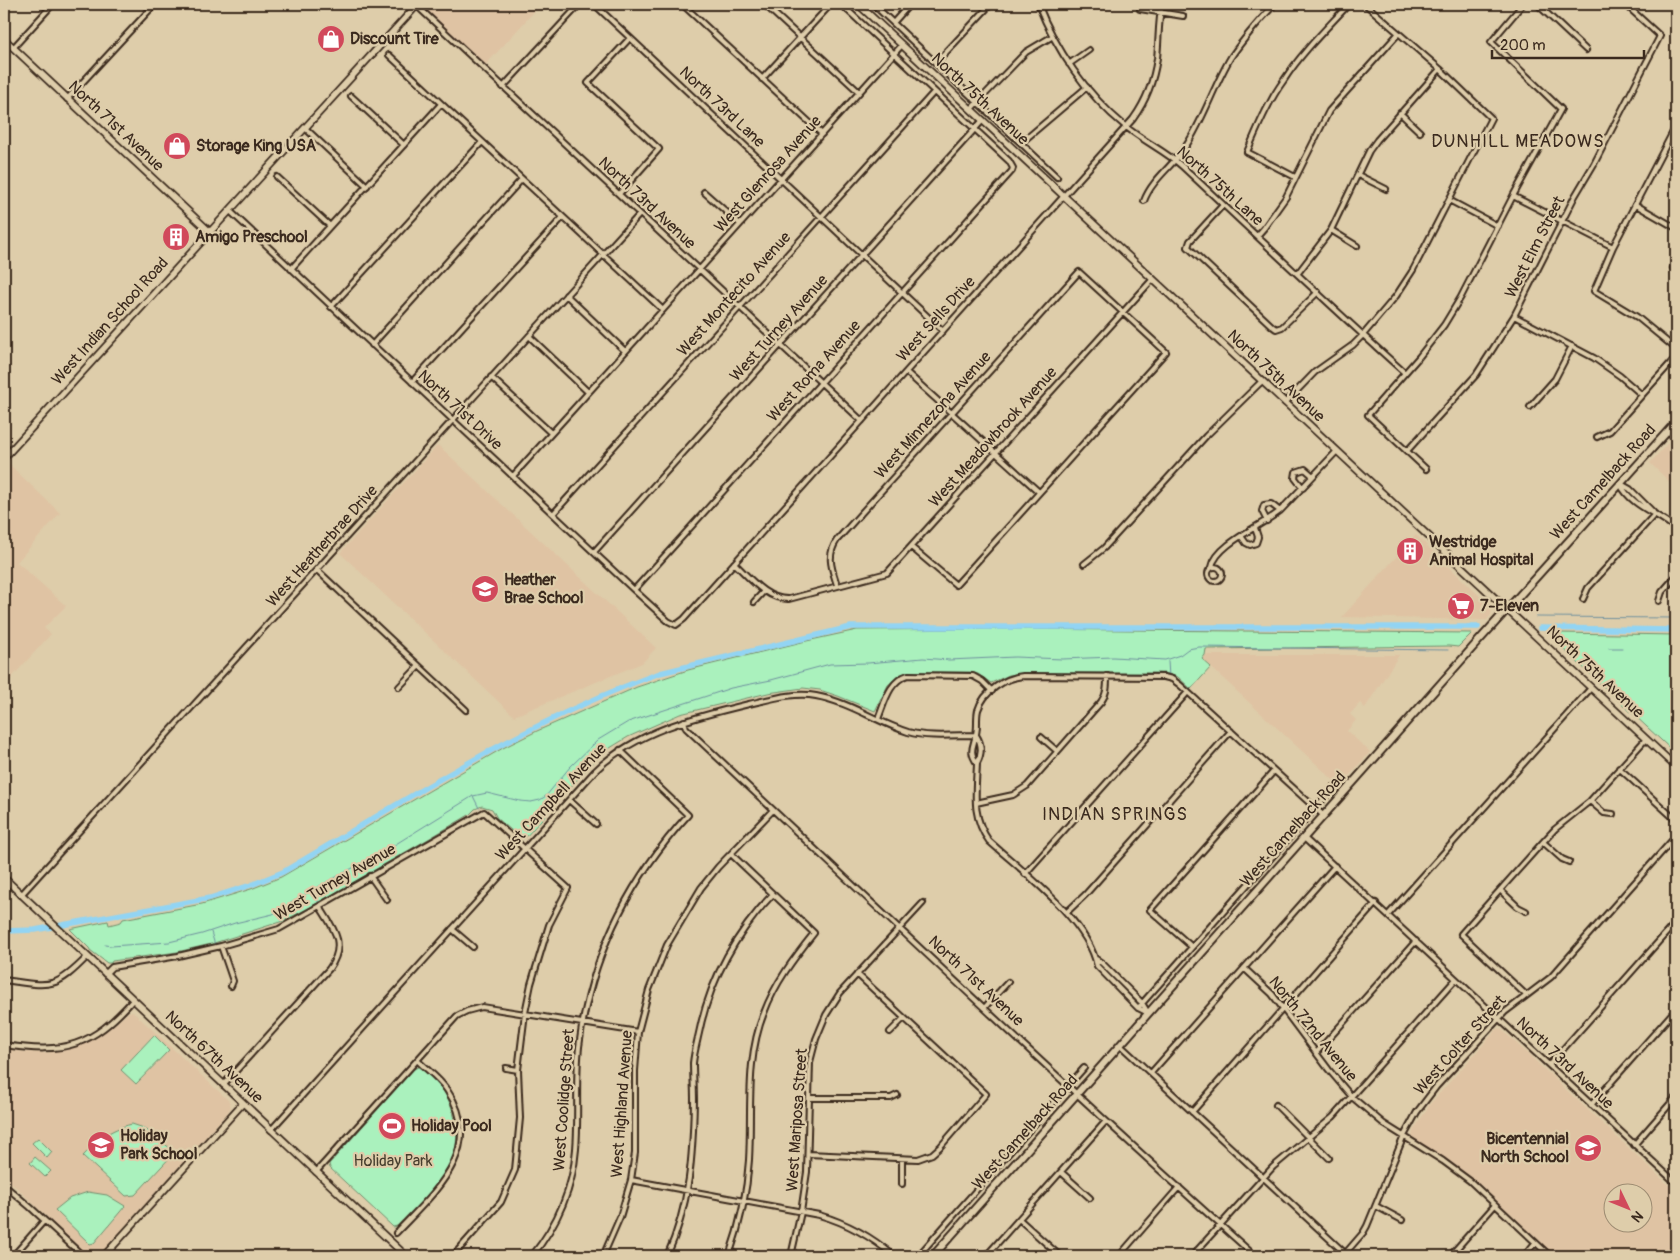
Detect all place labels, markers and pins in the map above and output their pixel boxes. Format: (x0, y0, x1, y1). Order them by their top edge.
shop icon: Discount Tire (316, 24, 346, 54)
place label: Discount Tire (350, 29, 440, 49)
shop icon: Storage King USA (162, 131, 192, 161)
place label: Storage King USA (196, 136, 317, 156)
building icon: Amigo Preschool (161, 222, 191, 252)
place label: Amigo Preschool (195, 227, 308, 247)
place label: Westridge Animal Hospital (1429, 532, 1534, 570)
building icon: Westridge Animal Hospital (1395, 536, 1425, 566)
place label: Heather Brae School (504, 570, 584, 608)
school or university icon: Heather Brae School (470, 574, 500, 604)
supermarket icon: 7-Eleven (1446, 591, 1476, 621)
place label: 7-Eleven (1480, 596, 1539, 616)
sports icon: Holiday Pool (377, 1111, 407, 1141)
place label: Holiday Pool (411, 1116, 492, 1136)
place label: Holiday Park School (120, 1126, 198, 1164)
place label: Bicentennial North School (1481, 1129, 1569, 1167)
school or university icon: Holiday Park School (86, 1130, 116, 1160)
school or university icon: Bicentennial North School (1573, 1133, 1603, 1163)

